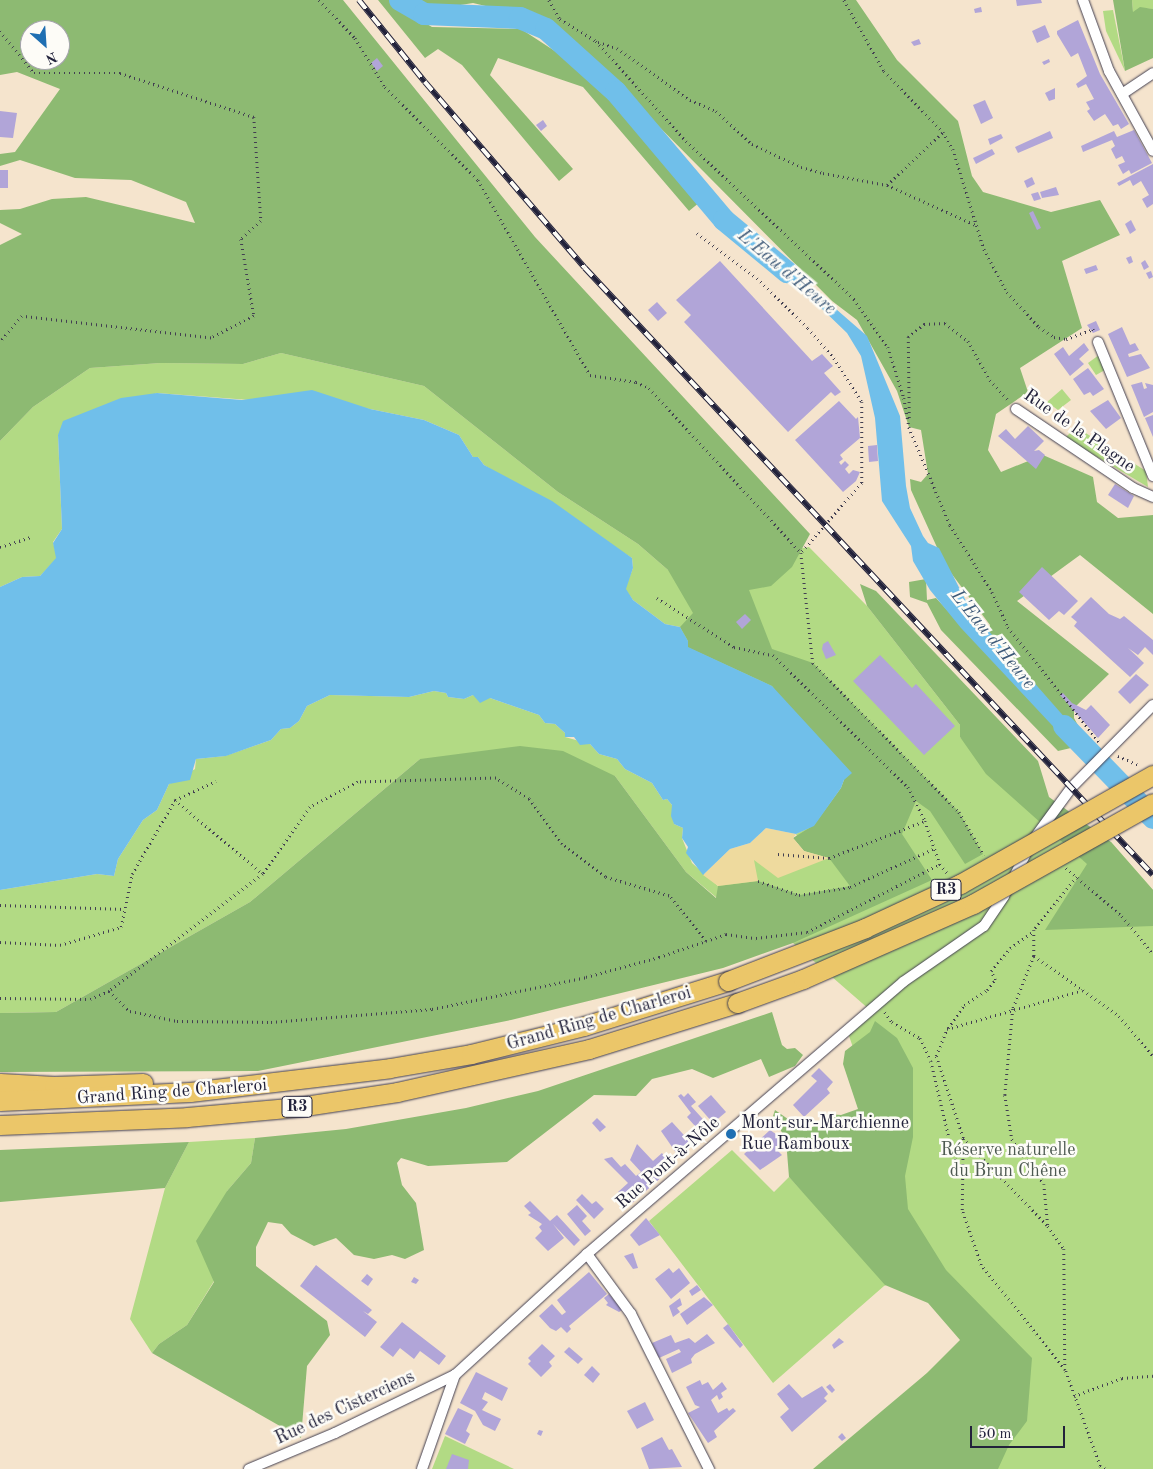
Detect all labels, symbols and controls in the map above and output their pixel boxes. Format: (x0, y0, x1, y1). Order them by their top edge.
north arrow (20, 20, 70, 70)
text: N (43, 49, 59, 66)
water label: L'Eau d'Heure (732, 225, 840, 321)
street label: Rue de la Plagne (1019, 385, 1139, 477)
water label: L'Eau d'Heure (945, 586, 1039, 694)
road number: R3 (930, 876, 962, 904)
street label: Grand Ring de Charleroi (504, 982, 694, 1056)
street label: Grand Ring de Charleroi (76, 1075, 268, 1109)
road number: R3 (281, 1094, 313, 1120)
street label: Rue Pont-à-Nôle (612, 1112, 724, 1214)
place label: Mont-sur-Marchienne Rue Ramboux (741, 1113, 909, 1156)
marker: Mont-sur-Marchienne Rue Ramboux (725, 1128, 737, 1140)
park label: Réserve naturelle du Brun Chêne (941, 1140, 1075, 1182)
street label: Rue des Cisterciens (272, 1366, 418, 1450)
scale bar (973, 1416, 1068, 1448)
text: 50 m (978, 1427, 1012, 1442)

